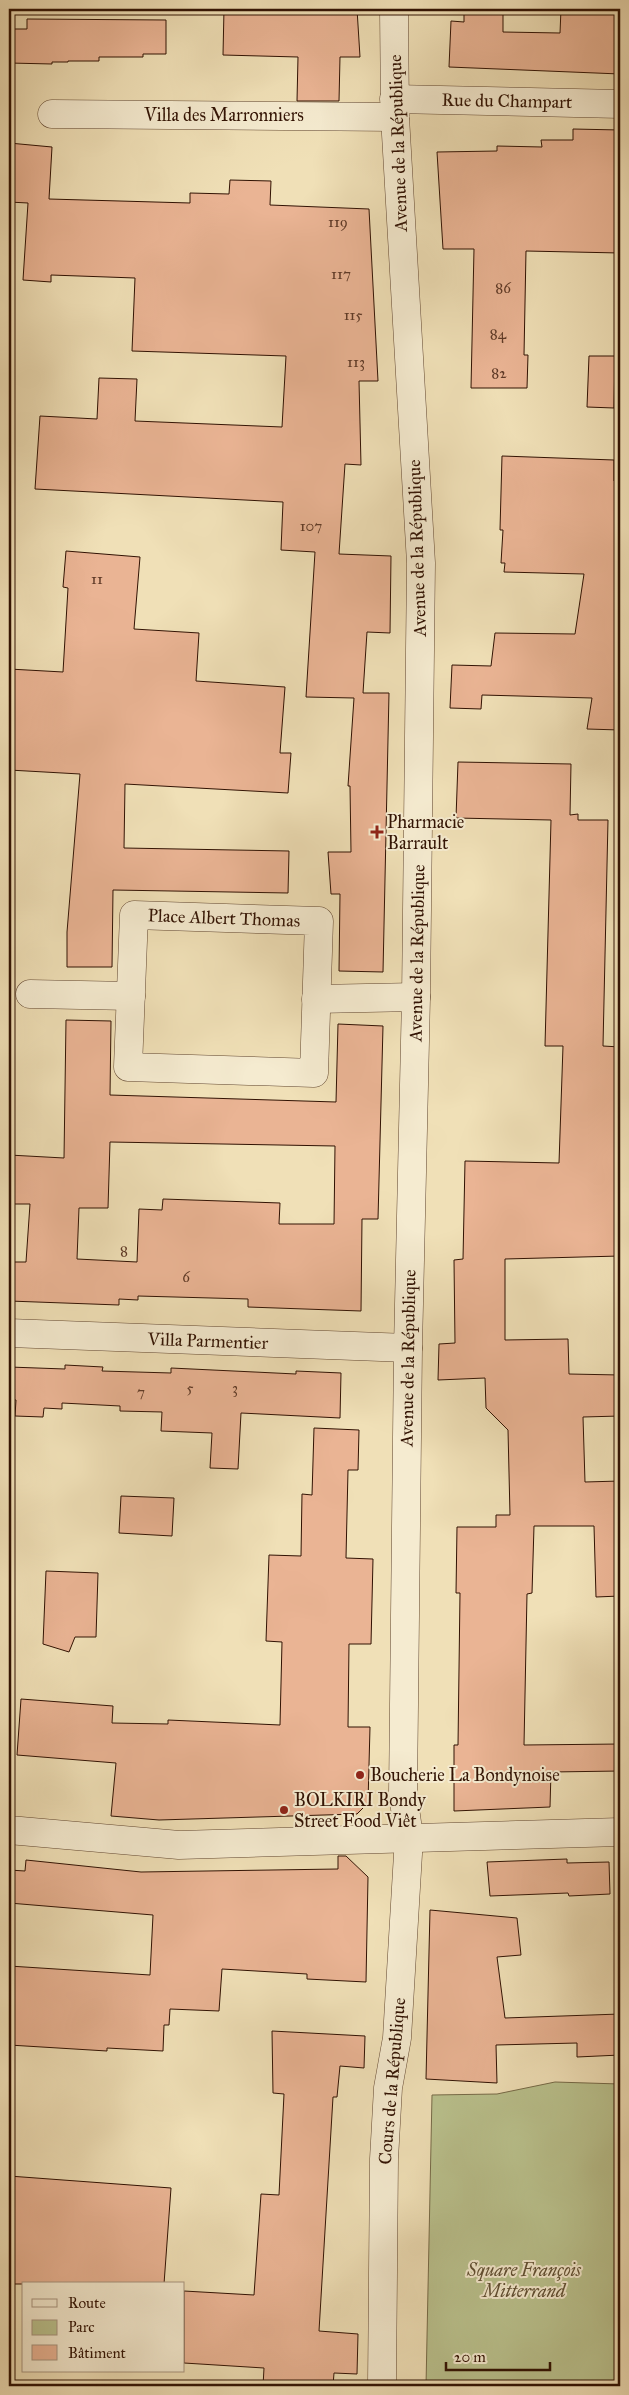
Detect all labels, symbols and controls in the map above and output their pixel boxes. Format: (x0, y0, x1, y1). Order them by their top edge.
street label: Avenue de la République (384, 54, 413, 233)
street label: Rue du Champart (441, 89, 573, 113)
street label: Villa des Marronniers (143, 104, 304, 126)
house number: 119 (328, 213, 348, 231)
house number: 117 (331, 265, 351, 283)
house number: 86 (495, 279, 512, 297)
house number: 115 (344, 306, 362, 324)
house number: 84 (490, 325, 507, 343)
house number: 113 (347, 353, 365, 371)
house number: 82 (491, 364, 507, 382)
street label: Avenue de la République (403, 459, 432, 638)
house number: 107 (300, 517, 322, 535)
house number: 11 (91, 570, 103, 588)
place label: Pharmacie Barrault (387, 811, 464, 854)
marker: Pharmacie Barrault (371, 826, 383, 838)
street label: Avenue de la République (404, 864, 431, 1043)
street label: Place Albert Thomas (147, 904, 301, 932)
house number: 8 (120, 1242, 128, 1260)
house number: 6 (182, 1268, 191, 1286)
street label: Avenue de la République (395, 1269, 422, 1448)
street label: Villa Parmentier (146, 1328, 269, 1354)
house number: 5 (187, 1379, 194, 1397)
house number: 3 (232, 1379, 238, 1397)
house number: 7 (137, 1383, 145, 1401)
place label: Boucherie La Bondynoise (370, 1764, 560, 1786)
marker: Boucherie La Bondynoise (354, 1769, 366, 1781)
place label: BOLKIRI Bondy Street Food Viêt (294, 1789, 426, 1832)
marker: BOLKIRI Bondy Street Food Viêt (278, 1804, 290, 1816)
street label: Cours de la République (374, 1996, 411, 2166)
park label: Square François Mitterrand (466, 2259, 582, 2302)
legend (22, 2282, 185, 2372)
text: Route (68, 2294, 106, 2312)
text: Parc (68, 2318, 95, 2336)
scale bar (446, 2340, 550, 2372)
text: Bâtiment (68, 2344, 127, 2362)
text: 20 m (454, 2348, 486, 2366)

